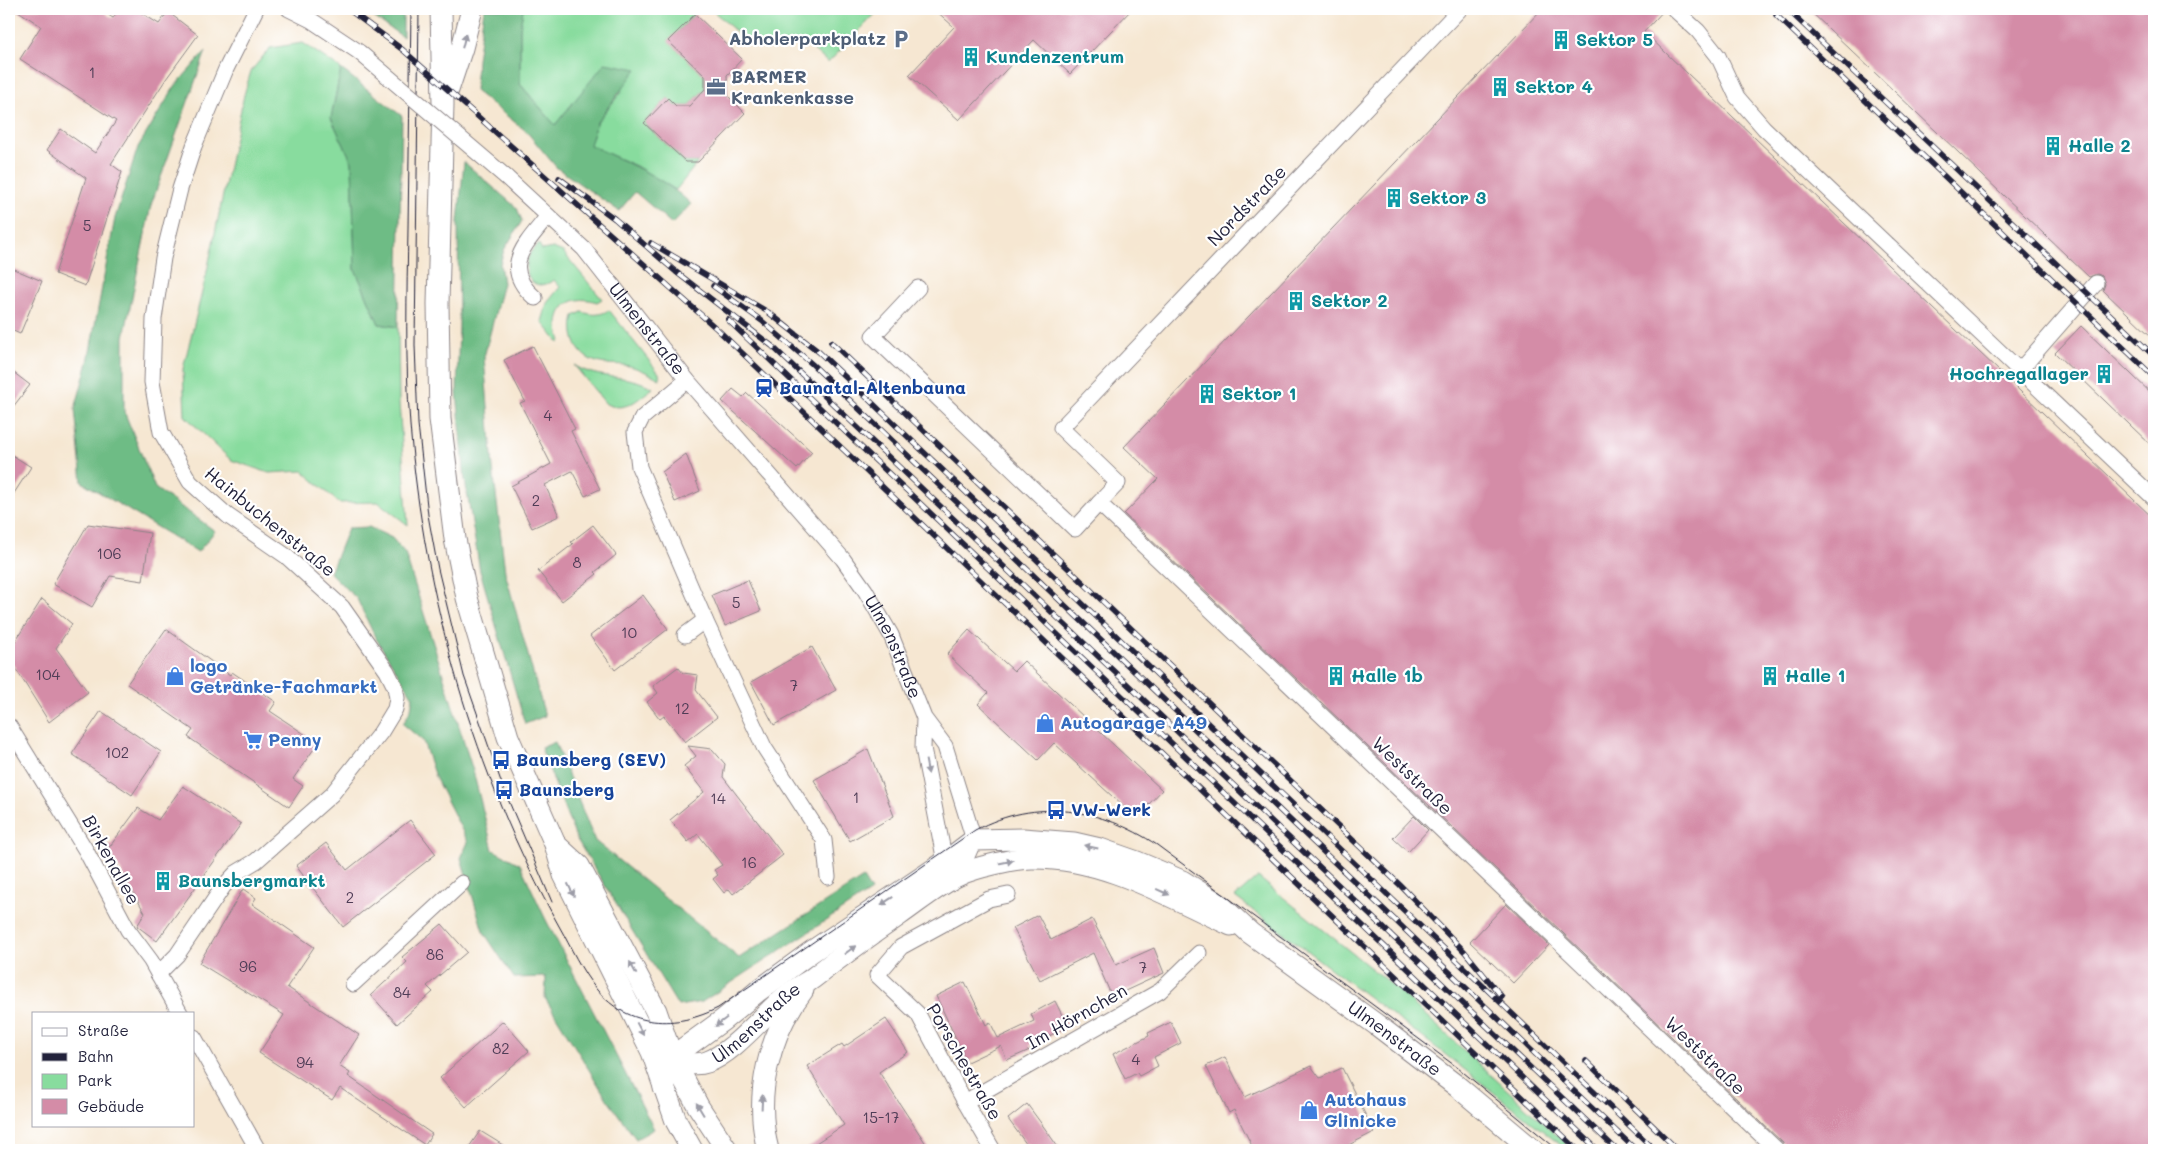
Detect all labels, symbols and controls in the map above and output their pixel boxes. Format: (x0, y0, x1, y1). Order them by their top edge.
place label: Abholerparkplatz (729, 26, 886, 50)
place label: Sektor 5 (1576, 27, 1653, 51)
parking icon: Abholerparkplatz (890, 28, 912, 50)
building icon: Sektor 5 (1550, 29, 1572, 51)
one-way arrow (460, 34, 468, 49)
place label: Kundenzentrum (986, 44, 1124, 68)
building icon: Kundenzentrum (960, 46, 982, 68)
house number: 1 (89, 62, 95, 82)
place label: BARMER Krankenkasse (731, 64, 854, 109)
place label: Sektor 4 (1515, 74, 1593, 98)
office icon: BARMER Krankenkasse (705, 76, 727, 98)
building icon: Sektor 4 (1489, 76, 1511, 98)
place label: Halle 2 (2068, 133, 2131, 157)
building icon: Halle 2 (2042, 135, 2064, 157)
street label: Nordstraße (1202, 160, 1291, 251)
place label: Sektor 3 (1409, 185, 1486, 209)
building icon: Sektor 3 (1383, 187, 1405, 209)
house number: 5 (83, 215, 91, 235)
street label: Ulmenstraße (604, 277, 692, 380)
place label: Sektor 2 (1311, 288, 1388, 312)
building icon: Sektor 2 (1285, 290, 1307, 312)
place label: Hochregallager (1949, 361, 2089, 385)
building icon: Hochregallager (2093, 363, 2115, 385)
place label: Baunatal-Altenbauna (779, 375, 966, 399)
station icon: Baunatal-Altenbauna (753, 377, 775, 399)
place label: Sektor 1 (1222, 381, 1296, 405)
building icon: Sektor 1 (1196, 383, 1218, 405)
house number: 4 (544, 405, 553, 425)
street label: Hainbuchenstraße (200, 461, 341, 582)
house number: 2 (532, 490, 540, 510)
house number: 106 (96, 543, 122, 563)
house number: 8 (572, 552, 582, 572)
street label: Ulmenstraße (859, 590, 928, 702)
house number: 5 (732, 592, 740, 612)
house number: 10 (621, 622, 637, 642)
place label: logo Getränke-Fachmarkt (190, 653, 378, 698)
place label: Halle 1b (1351, 663, 1423, 687)
place label: Halle 1 (1785, 663, 1845, 687)
house number: 104 (36, 664, 61, 684)
shop icon: logo Getränke-Fachmarkt (164, 665, 186, 687)
building icon: Halle 1b (1325, 665, 1347, 687)
building icon: Halle 1 (1759, 665, 1781, 687)
house number: 7 (790, 675, 798, 695)
house number: 12 (674, 698, 690, 718)
place label: Autogarage A49 (1060, 710, 1207, 734)
shop icon: Autogarage A49 (1034, 712, 1056, 734)
place label: Penny (268, 727, 322, 751)
supermarket icon: Penny (242, 729, 264, 751)
street label: Weststraße (1367, 731, 1458, 820)
house number: 102 (105, 742, 129, 762)
place label: Baunsberg (SEV) (516, 747, 666, 771)
bus stop icon: Baunsberg (SEV) (490, 749, 512, 771)
one-way arrow (923, 759, 931, 774)
place label: Baunsberg (519, 777, 614, 801)
bus stop icon: Baunsberg (493, 779, 515, 801)
house number: 1 (853, 787, 859, 807)
house number: 14 (710, 788, 726, 808)
place label: VW-Werk (1071, 797, 1151, 821)
bus stop icon: VW-Werk (1045, 799, 1067, 821)
street label: Birkenallee (77, 810, 146, 909)
one-way arrow (1083, 843, 1098, 851)
house number: 16 (741, 852, 757, 872)
one-way arrow (999, 858, 1014, 866)
place label: Baunsbergmarkt (178, 868, 326, 892)
building icon: Baunsbergmarkt (152, 870, 174, 892)
one-way arrow (567, 883, 575, 897)
house number: 2 (346, 887, 354, 907)
one-way arrow (1156, 888, 1170, 896)
one-way arrow (880, 896, 894, 906)
house number: 86 (426, 944, 444, 964)
one-way arrow (843, 944, 856, 955)
house number: 96 (239, 956, 257, 976)
house number: 7 (1139, 957, 1147, 977)
one-way arrow (629, 961, 638, 975)
street label: Ulmenstraße (707, 976, 805, 1069)
street label: Im Hörnchen (1022, 978, 1131, 1055)
house number: 84 (393, 982, 411, 1002)
street label: Ulmenstraße (1343, 995, 1447, 1081)
street label: Porschestraße (922, 999, 1008, 1124)
street label: Weststraße (1660, 1011, 1751, 1100)
legend (32, 1012, 195, 1126)
one-way arrow (714, 1017, 728, 1027)
text: Straße (78, 1020, 129, 1040)
one-way arrow (636, 1022, 644, 1036)
house number: 82 (492, 1038, 510, 1058)
text: Bahn (78, 1046, 113, 1066)
house number: 4 (1132, 1049, 1141, 1069)
house number: 94 (296, 1052, 314, 1072)
text: Park (78, 1070, 112, 1090)
place label: Autohaus Glinicke (1324, 1087, 1407, 1132)
one-way arrow (759, 1094, 767, 1110)
text: Gebäude (78, 1096, 144, 1116)
shop icon: Autohaus Glinicke (1298, 1099, 1320, 1121)
one-way arrow (696, 1103, 705, 1116)
house number: 15-17 (863, 1107, 899, 1127)

